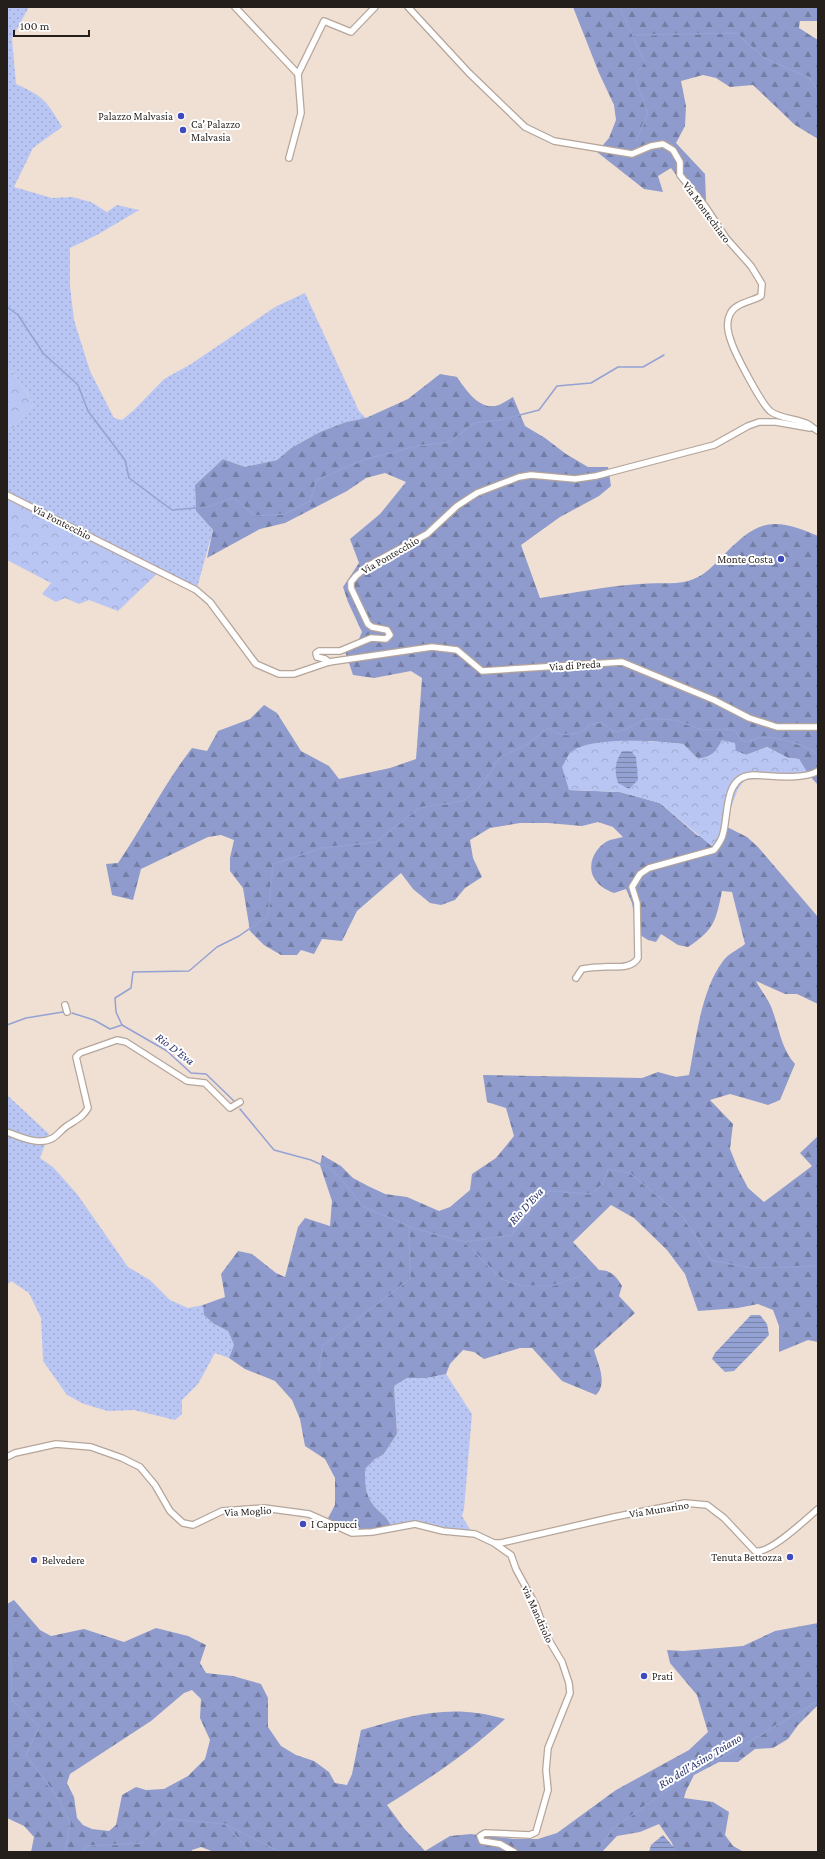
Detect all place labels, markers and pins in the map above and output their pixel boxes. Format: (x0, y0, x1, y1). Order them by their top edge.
place label: Palazzo Malvasia (98, 110, 173, 122)
marker: Palazzo Malvasia (176, 111, 186, 121)
place label: Ca' Palazzo Malvasia (191, 118, 241, 143)
marker: Ca' Palazzo Malvasia (178, 125, 188, 135)
place label: Monte Costa (717, 553, 773, 565)
marker: Monte Costa (776, 554, 786, 564)
place label: I Cappucci (311, 1518, 357, 1531)
marker: I Cappucci (298, 1519, 308, 1529)
place label: Tenuta Bettozza (711, 1551, 782, 1563)
marker: Tenuta Bettozza (785, 1552, 795, 1562)
place label: Belvedere (42, 1554, 85, 1566)
marker: Belvedere (29, 1555, 39, 1565)
place label: Prati (652, 1670, 673, 1682)
marker: Prati (639, 1671, 649, 1681)

